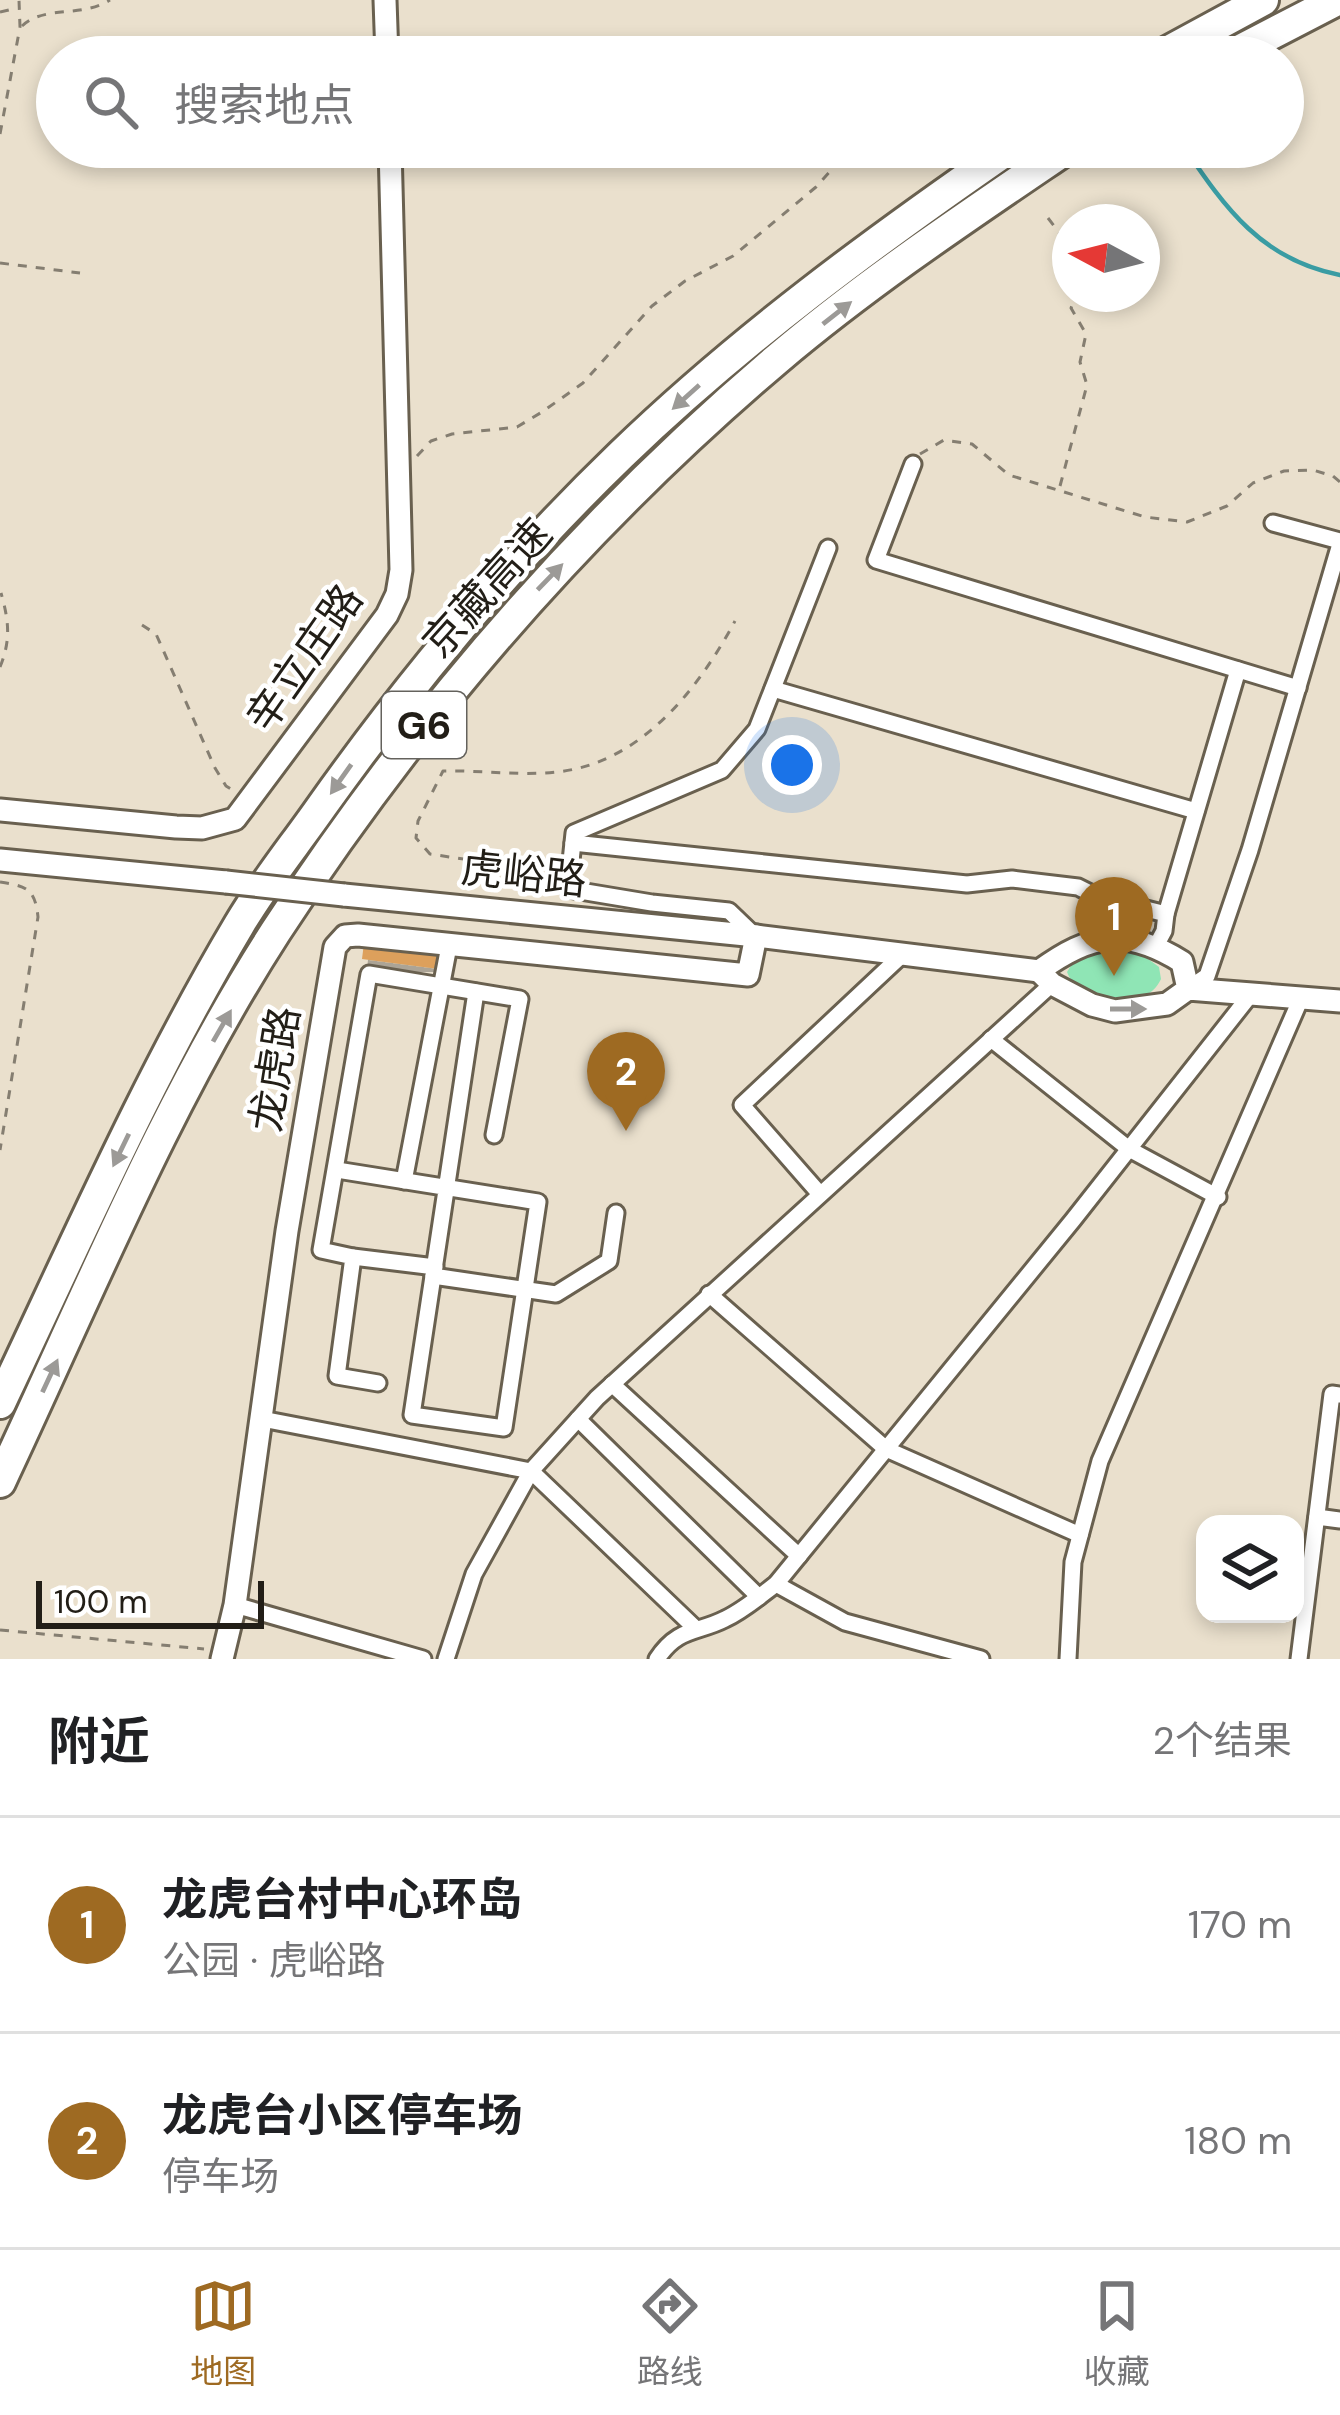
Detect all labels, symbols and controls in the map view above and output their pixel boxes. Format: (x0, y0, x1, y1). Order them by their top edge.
search box (36, 36, 1304, 168)
icon: search (78, 69, 144, 135)
text: 搜索地点 (174, 76, 354, 135)
north arrow (1052, 204, 1160, 312)
one-way arrow (821, 301, 852, 326)
one-way arrow (671, 383, 700, 410)
street label: 京藏高速 (410, 507, 564, 669)
one-way arrow (536, 563, 564, 592)
street label: 辛立庄路 (233, 573, 375, 743)
road number: G6 (382, 692, 466, 758)
your location (762, 735, 822, 795)
one-way arrow (330, 763, 353, 796)
street label: 虎峪路 (458, 840, 590, 908)
pin: 1 (1075, 877, 1153, 976)
one-way arrow (1110, 999, 1148, 1019)
street label: 龙虎路 (238, 1002, 312, 1136)
one-way arrow (211, 1009, 232, 1043)
pin: 2 (587, 1032, 665, 1131)
one-way arrow (111, 1133, 131, 1168)
one-way arrow (40, 1358, 60, 1393)
map controls (1196, 1515, 1304, 1623)
button: layers (1196, 1515, 1304, 1623)
scale bar (36, 1575, 264, 1628)
text: 100 m (54, 1580, 148, 1623)
text: 附近 (48, 1708, 150, 1775)
text: 2个结果 (1153, 1715, 1292, 1766)
text: 龙虎台村中心环岛 (162, 1870, 522, 1929)
text: 1 (80, 1899, 94, 1950)
text: 170 m (1188, 1899, 1292, 1950)
text: 公园 · 虎峪路 (162, 1935, 385, 1986)
text: 龙虎台小区停车场 (162, 2086, 522, 2145)
text: 2 (76, 2115, 98, 2166)
text: 180 m (1184, 2115, 1292, 2166)
text: 停车场 (162, 2151, 279, 2202)
tab: 地图 (190, 2273, 256, 2393)
tab: 路线 (637, 2273, 703, 2393)
tab: 收藏 (1084, 2273, 1150, 2393)

